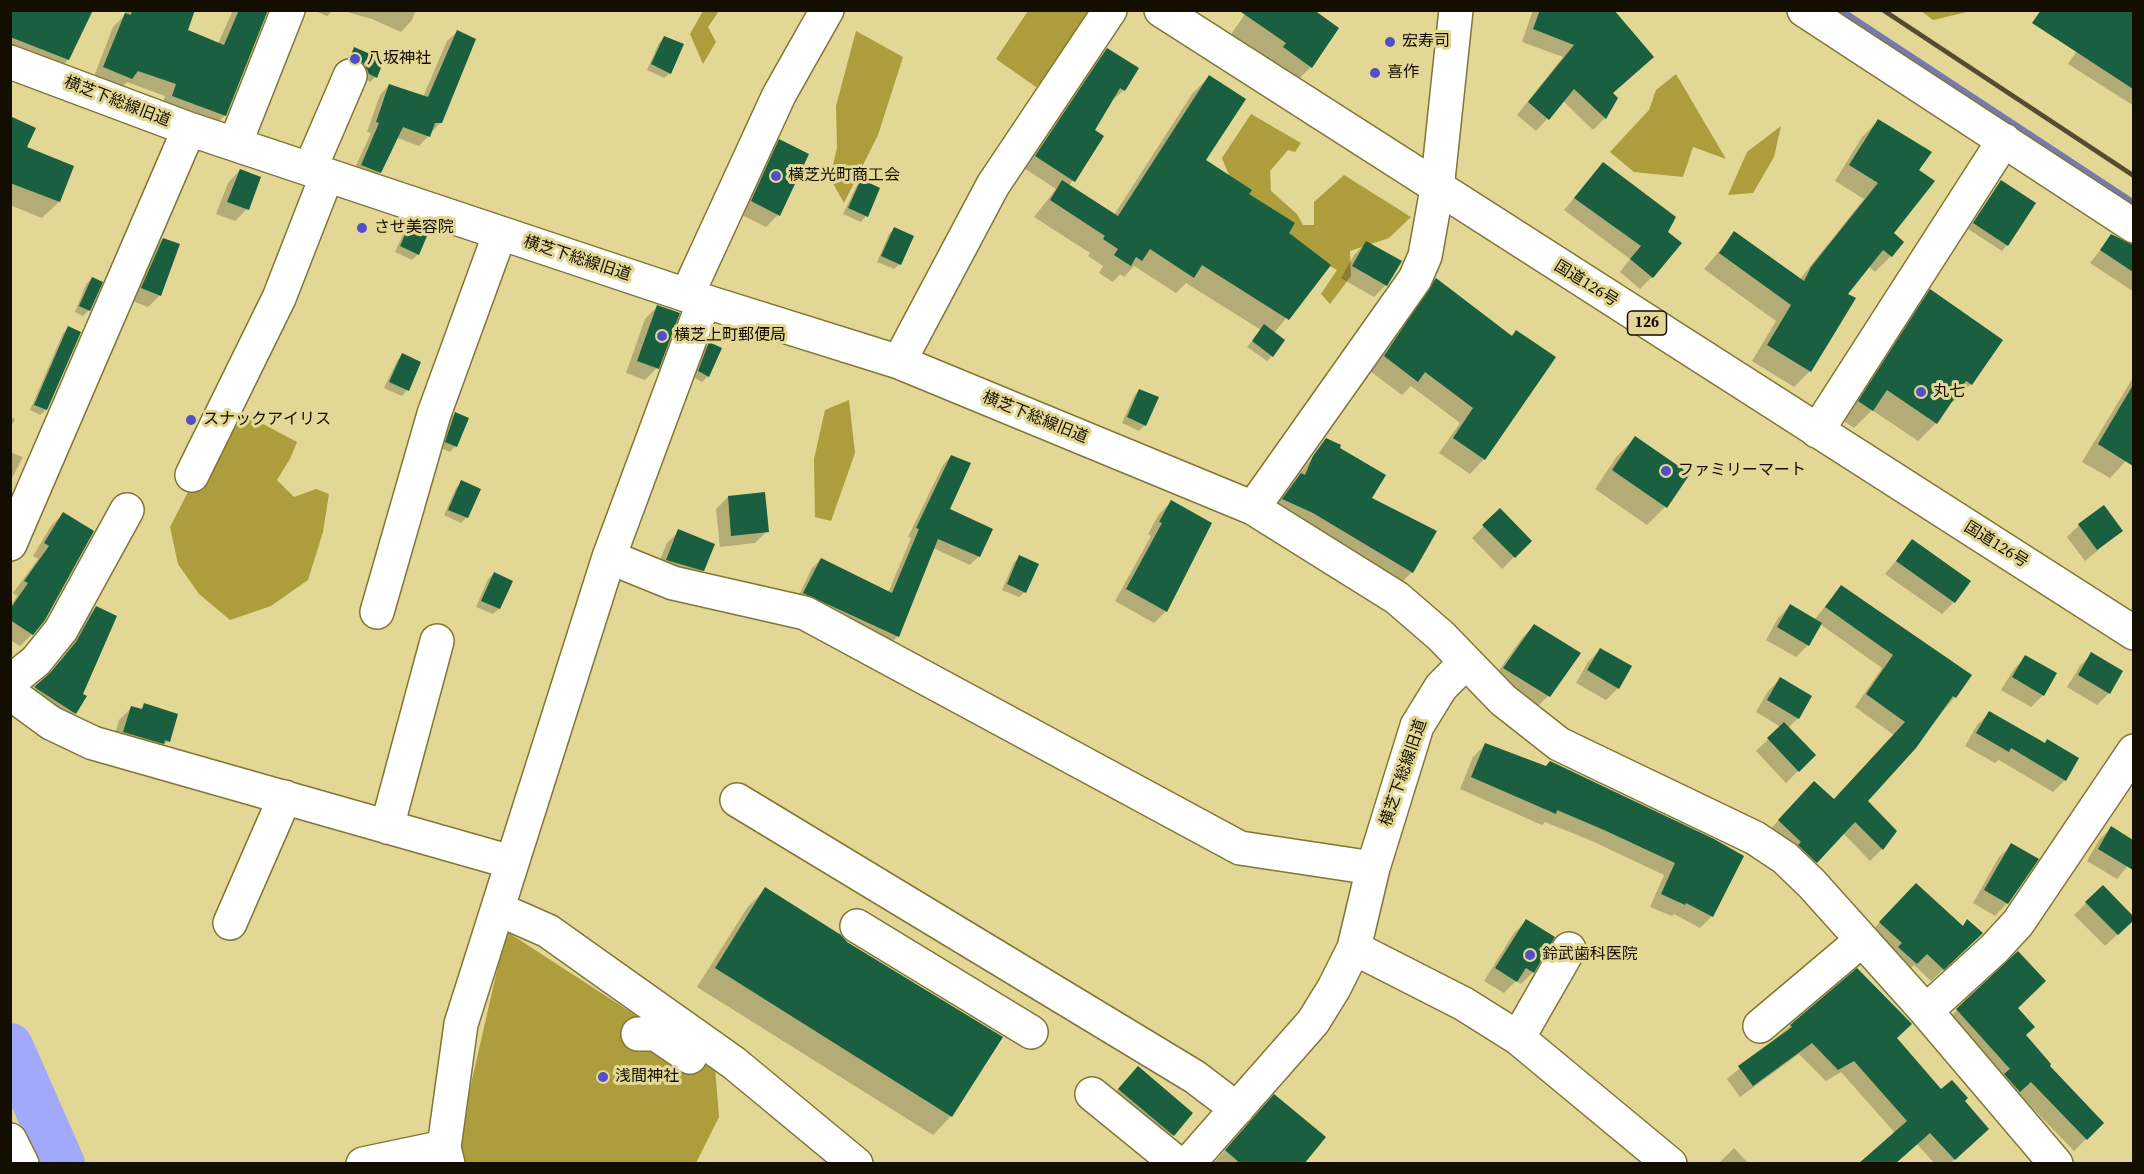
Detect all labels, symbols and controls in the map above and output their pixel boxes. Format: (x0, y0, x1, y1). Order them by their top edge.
place label: 宏寿司 (1402, 32, 1450, 52)
marker: 宏寿司 (1383, 35, 1397, 49)
place label: 八坂神社 (367, 49, 431, 69)
marker: 八坂神社 (348, 52, 362, 66)
place label: 喜作 (1387, 63, 1419, 83)
marker: 喜作 (1368, 66, 1382, 80)
street label: 横芝下総線旧道 (61, 73, 173, 131)
place label: 横芝光町商工会 (788, 166, 900, 186)
marker: 横芝光町商工会 (769, 169, 783, 183)
place label: させ美容院 (374, 218, 454, 238)
marker: させ美容院 (355, 221, 369, 235)
street label: 横芝下総線旧道 (521, 233, 633, 285)
street label: 国道126号 (1550, 257, 1622, 311)
road number: 126 (1628, 311, 1666, 335)
place label: 横芝上町郵便局 (674, 326, 786, 346)
marker: 横芝上町郵便局 (655, 329, 669, 343)
place label: 丸七 (1933, 382, 1965, 402)
marker: 丸七 (1914, 385, 1928, 399)
street label: 横芝下総線旧道 (979, 388, 1091, 448)
place label: スナックアイリス (203, 410, 331, 430)
marker: スナックアイリス (184, 413, 198, 427)
place label: ファミリーマート (1678, 461, 1806, 481)
marker: ファミリーマート (1659, 464, 1673, 478)
street label: 国道126号 (1960, 518, 2032, 572)
street label: 横芝下総線旧道 (1377, 717, 1431, 829)
place label: 鈴武歯科医院 (1542, 945, 1638, 965)
marker: 鈴武歯科医院 (1523, 948, 1537, 962)
place label: 浅間神社 (615, 1067, 679, 1087)
marker: 浅間神社 (596, 1070, 610, 1084)

